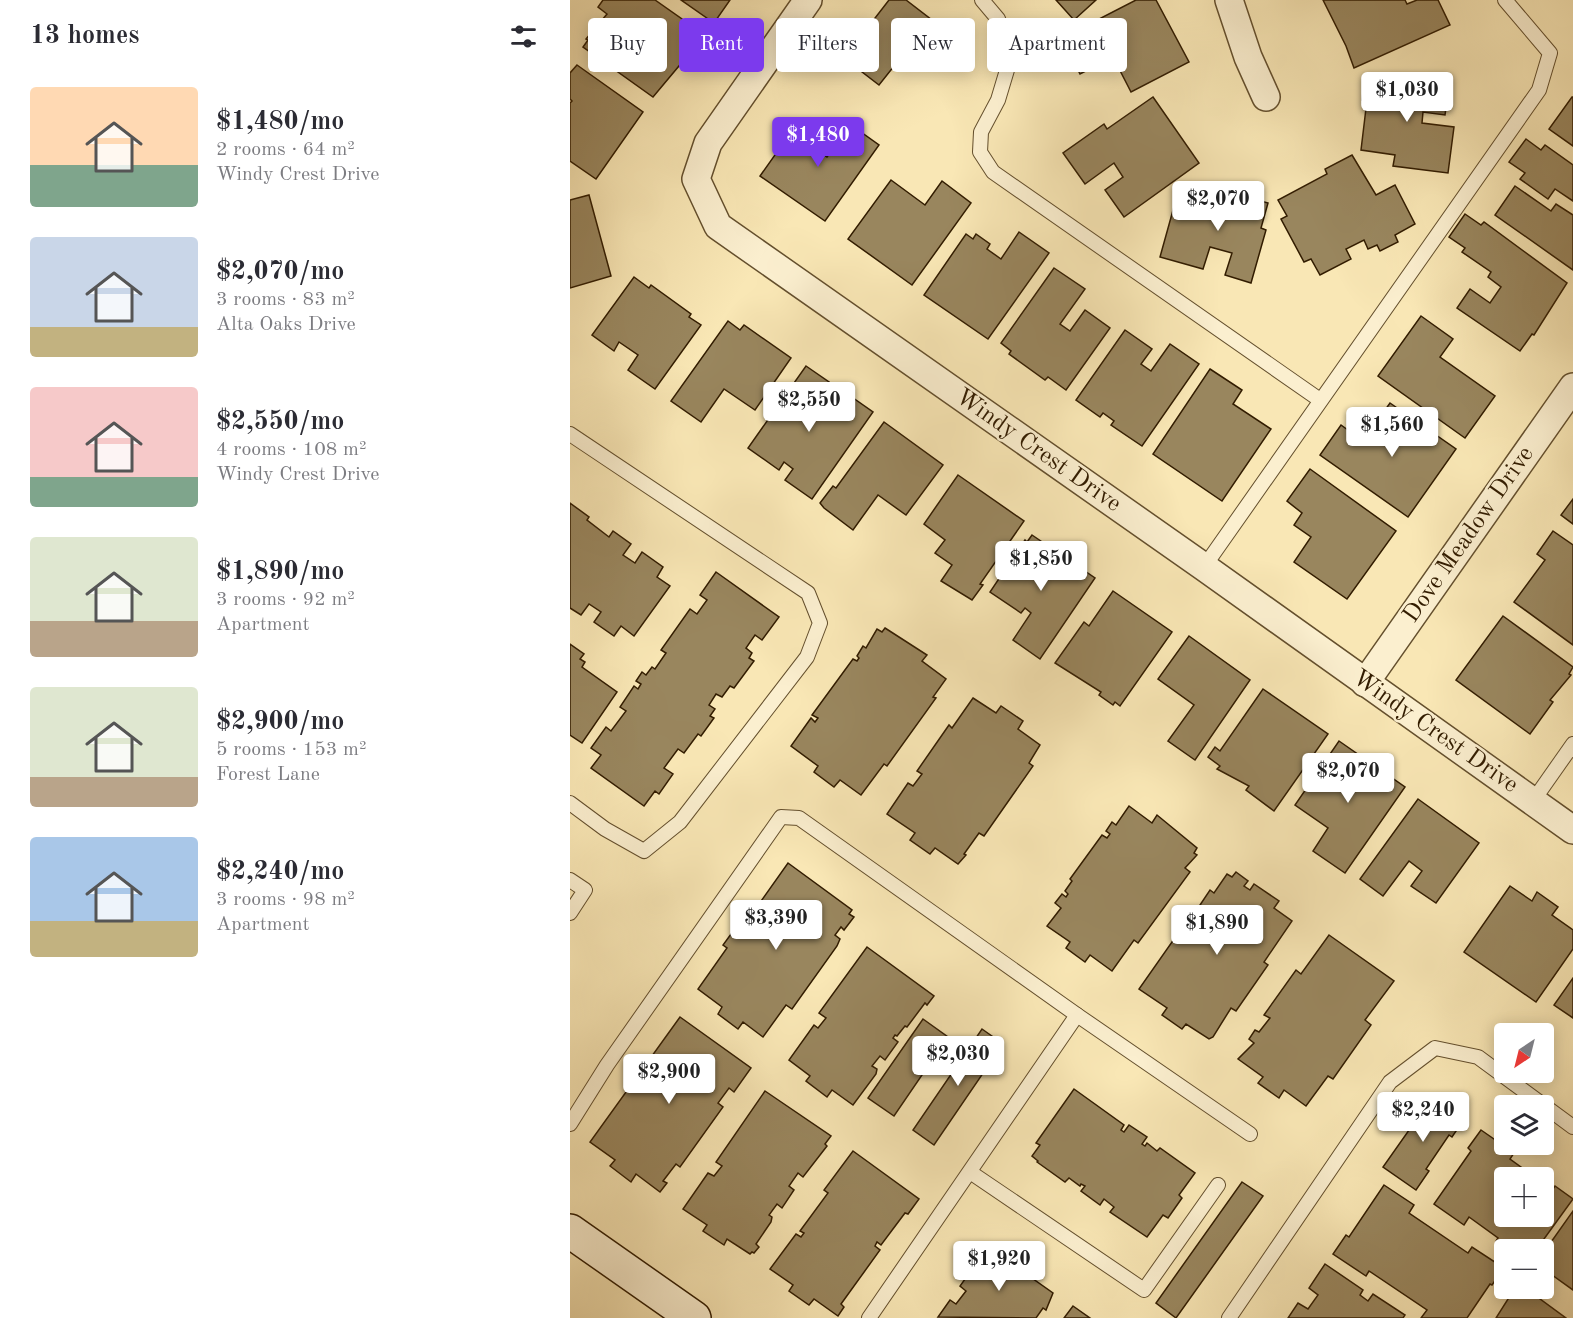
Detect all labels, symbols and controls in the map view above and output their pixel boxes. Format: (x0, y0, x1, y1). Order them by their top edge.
chip: Buy (588, 18, 667, 72)
chip: Rent (679, 18, 764, 72)
chip: Filters (776, 18, 879, 72)
chip: New (891, 18, 975, 72)
chip: Apartment (987, 18, 1127, 72)
icon: filters (507, 20, 540, 53)
text: 13 homes (30, 23, 139, 49)
pin: $1,030 (1358, 72, 1456, 123)
text: $1,030 (1375, 81, 1439, 101)
text: $1,480/mo (216, 109, 344, 135)
icon: home (78, 111, 150, 183)
pin: $1,480 (769, 117, 867, 168)
text: $1,480 (786, 126, 850, 146)
text: 2 rooms · 64 m² (216, 140, 355, 160)
text: Windy Crest Drive (216, 165, 379, 185)
pin: $2,070 (1169, 181, 1267, 232)
text: $2,070 (1186, 190, 1250, 210)
text: $2,070/mo (216, 259, 344, 285)
icon: home (78, 261, 150, 333)
text: 3 rooms · 83 m² (216, 290, 355, 310)
text: Alta Oaks Drive (216, 315, 356, 335)
pin: $2,550 (760, 382, 858, 433)
street label: Windy Crest Drive (951, 385, 1125, 517)
text: $2,550 (777, 391, 841, 411)
pin: $1,560 (1343, 407, 1441, 458)
text: $2,550/mo (216, 409, 344, 435)
icon: home (78, 411, 150, 483)
text: $1,560 (1360, 416, 1424, 436)
text: 4 rooms · 108 m² (216, 440, 366, 460)
street label: Dove Meadow Drive (1399, 443, 1539, 627)
text: Windy Crest Drive (216, 465, 379, 485)
pin: $1,850 (992, 541, 1090, 592)
text: $1,850 (1009, 550, 1073, 570)
text: $1,890/mo (216, 559, 344, 585)
icon: home (78, 561, 150, 633)
text: 3 rooms · 92 m² (216, 590, 355, 610)
text: Apartment (216, 615, 310, 635)
street label: Windy Crest Drive (1348, 666, 1522, 798)
text: $2,900/mo (216, 709, 344, 735)
icon: home (78, 711, 150, 783)
text: 5 rooms · 153 m² (216, 740, 366, 760)
pin: $2,070 (1299, 753, 1397, 804)
text: $2,070 (1316, 762, 1380, 782)
text: Forest Lane (216, 765, 320, 785)
text: $2,240/mo (216, 859, 344, 885)
icon: home (78, 861, 150, 933)
text: 3 rooms · 98 m² (216, 890, 355, 910)
pin: $3,390 (727, 900, 825, 951)
pin: $1,890 (1168, 905, 1266, 956)
text: $3,390 (744, 909, 808, 929)
text: $1,890 (1185, 914, 1249, 934)
text: Apartment (216, 915, 310, 935)
north arrow (1494, 1023, 1554, 1083)
map controls (1494, 1023, 1554, 1299)
pin: $2,030 (909, 1036, 1007, 1087)
text: $2,030 (926, 1045, 990, 1065)
pin: $2,900 (620, 1054, 718, 1105)
text: $2,900 (637, 1063, 701, 1083)
pin: $2,240 (1374, 1092, 1472, 1143)
button: layers (1494, 1095, 1554, 1155)
text: $2,240 (1391, 1101, 1455, 1121)
button: + (1494, 1167, 1554, 1227)
button: − (1494, 1239, 1554, 1299)
pin: $1,920 (950, 1241, 1048, 1292)
text: $1,920 (967, 1250, 1031, 1270)

